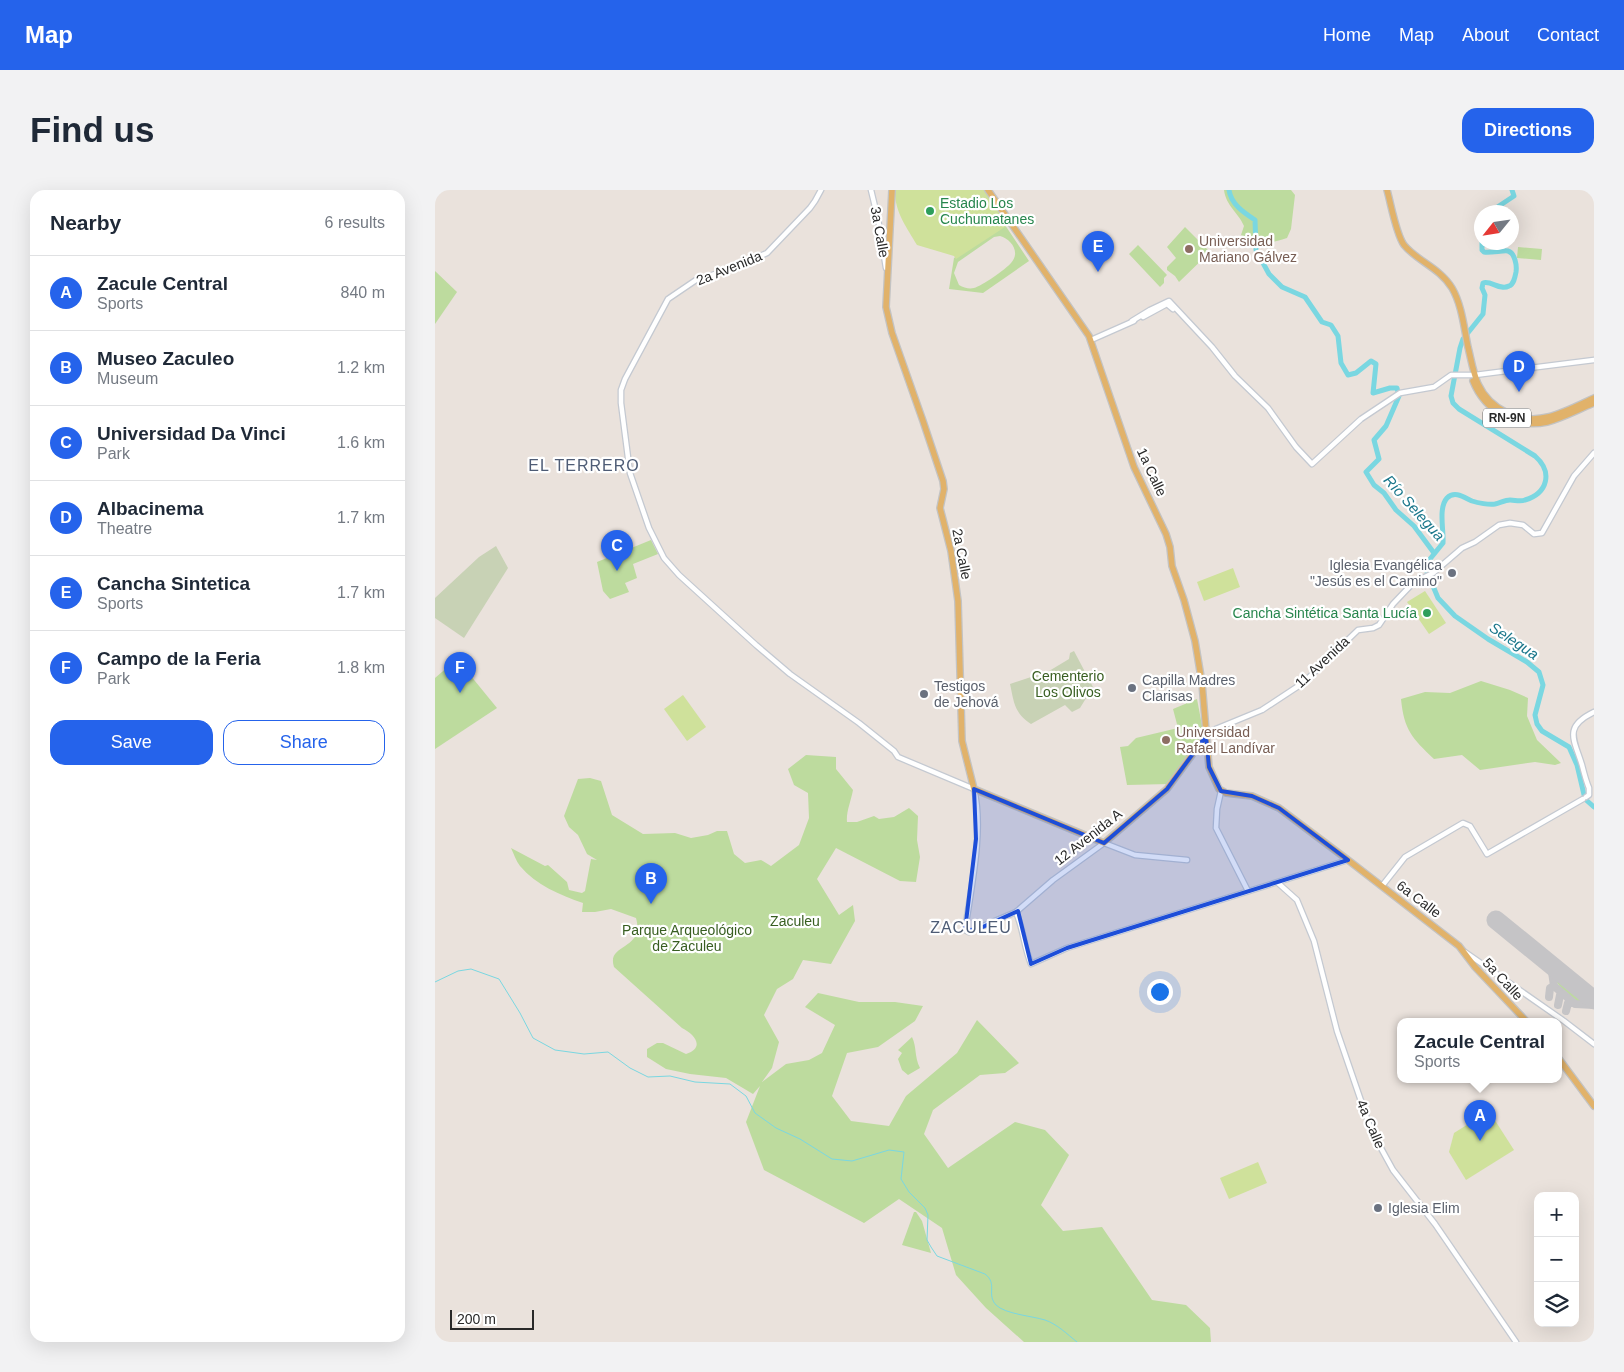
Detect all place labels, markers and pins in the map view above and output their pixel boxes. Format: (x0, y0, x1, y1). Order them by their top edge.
place label: Estadio Los Cuchumatanes (940, 195, 1034, 227)
marker: Estadio Los Cuchumatanes (924, 205, 936, 217)
pin: E (1082, 231, 1114, 272)
place label: Universidad Mariano Gálvez (1199, 233, 1297, 265)
marker: Universidad Mariano Gálvez (1183, 243, 1195, 255)
pin: D (1503, 351, 1535, 392)
pin: C (601, 530, 633, 571)
place label: Iglesia Evangélica "Jesús es el Camino" (1310, 557, 1442, 589)
marker: Iglesia Evangélica "Jesús es el Camino" (1446, 567, 1458, 579)
place label: Cancha Sintética Santa Lucía (1233, 605, 1417, 621)
marker: Cancha Sintética Santa Lucía (1421, 607, 1433, 619)
pin: F (444, 652, 476, 693)
place label: Capilla Madres Clarisas (1142, 672, 1235, 704)
place label: Testigos de Jehová (934, 678, 999, 710)
marker: Capilla Madres Clarisas (1126, 682, 1138, 694)
marker: Testigos de Jehová (918, 688, 930, 700)
place label: Universidad Rafael Landívar (1176, 724, 1275, 756)
marker: Universidad Rafael Landívar (1160, 734, 1172, 746)
pin: B (635, 863, 667, 904)
pin: A (1464, 1100, 1496, 1141)
place label: Iglesia Elim (1388, 1200, 1460, 1216)
marker: Iglesia Elim (1372, 1202, 1384, 1214)

